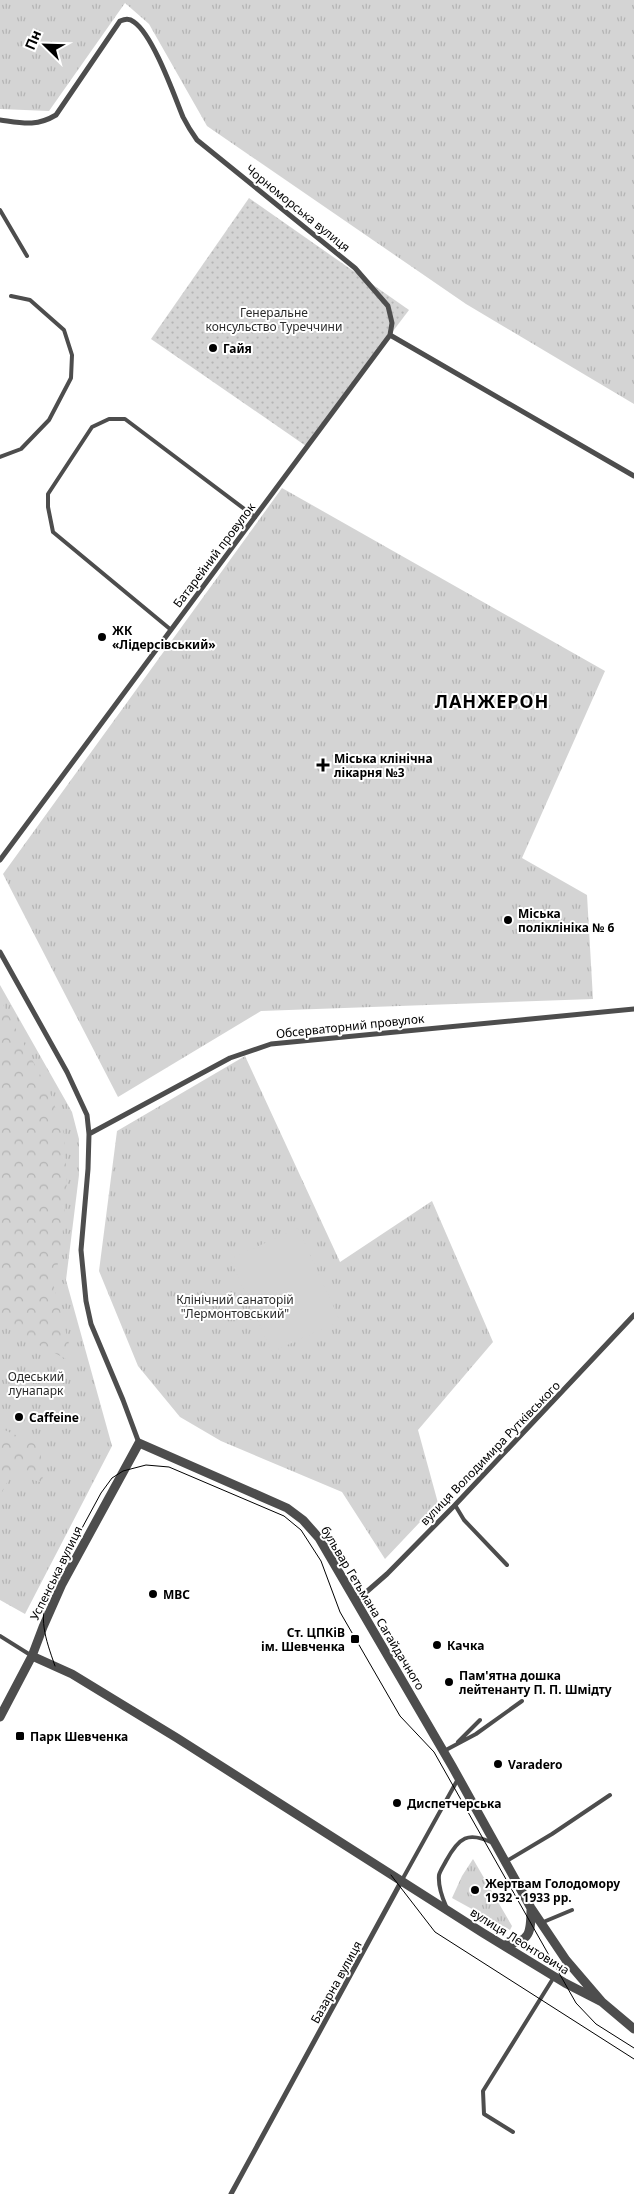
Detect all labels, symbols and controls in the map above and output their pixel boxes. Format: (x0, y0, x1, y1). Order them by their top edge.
north arrow (20, 20, 70, 70)
text: Пн (20, 27, 45, 53)
street label: Чорноморська вулиця (242, 161, 354, 255)
park label: Генеральне консульство Туреччини (206, 304, 342, 335)
place label: Гайя (223, 340, 252, 357)
marker: Гайя (207, 342, 219, 354)
street label: Батарейний провулок (169, 499, 259, 611)
place label: ЖК «Лідерсівський» (112, 622, 216, 653)
marker: ЖК «Лідерсівський» (96, 631, 108, 643)
district label: ЛАНЖЕРОН (435, 689, 549, 713)
place label: Міська клінічна лікарня №3 (334, 750, 433, 781)
marker: Міська клінічна лікарня №3 (316, 758, 330, 772)
place label: Міська поліклініка № 6 (518, 905, 614, 936)
marker: Міська поліклініка № 6 (502, 914, 514, 926)
street label: Обсерваторний провулок (275, 1010, 426, 1042)
park label: Клінічний санаторій "Лермонтовський" (176, 1291, 294, 1322)
park label: Одеський лунапарк (8, 1368, 64, 1399)
street label: вулиця Володимира Рутківського (416, 1377, 564, 1529)
place label: Caffeine (29, 1409, 79, 1426)
marker: Caffeine (13, 1411, 25, 1423)
street label: Успенська вулиця (26, 1523, 86, 1623)
street label: бульвар Гетьмана Сагайдачного (317, 1523, 429, 1693)
place label: МВС (163, 1586, 190, 1603)
marker: МВС (147, 1588, 159, 1600)
place label: Ст. ЦПКіВ ім. Шевченка (261, 1624, 345, 1655)
marker: Ст. ЦПКіВ ім. Шевченка (349, 1633, 361, 1645)
place label: Качка (447, 1637, 484, 1654)
marker: Качка (431, 1639, 443, 1651)
place label: Пам'ятна дошка лейтенанту П. П. Шмідту (459, 1667, 612, 1698)
marker: Пам'ятна дошка лейтенанту П. П. Шмідту (443, 1676, 455, 1688)
place label: Парк Шевченка (30, 1728, 128, 1745)
marker: Парк Шевченка (14, 1730, 26, 1742)
place label: Varadero (508, 1756, 562, 1773)
marker: Varadero (492, 1758, 504, 1770)
place label: Диспетчерська (407, 1795, 501, 1812)
marker: Диспетчерська (391, 1797, 403, 1809)
place label: Жертвам Голодомору 1932 - 1933 рр. (485, 1875, 620, 1906)
marker: Жертвам Голодомору 1932 - 1933 рр. (469, 1884, 481, 1896)
street label: вулиця Леонтовича (467, 1904, 573, 1978)
street label: Базарна вулиця (306, 1938, 366, 2026)

